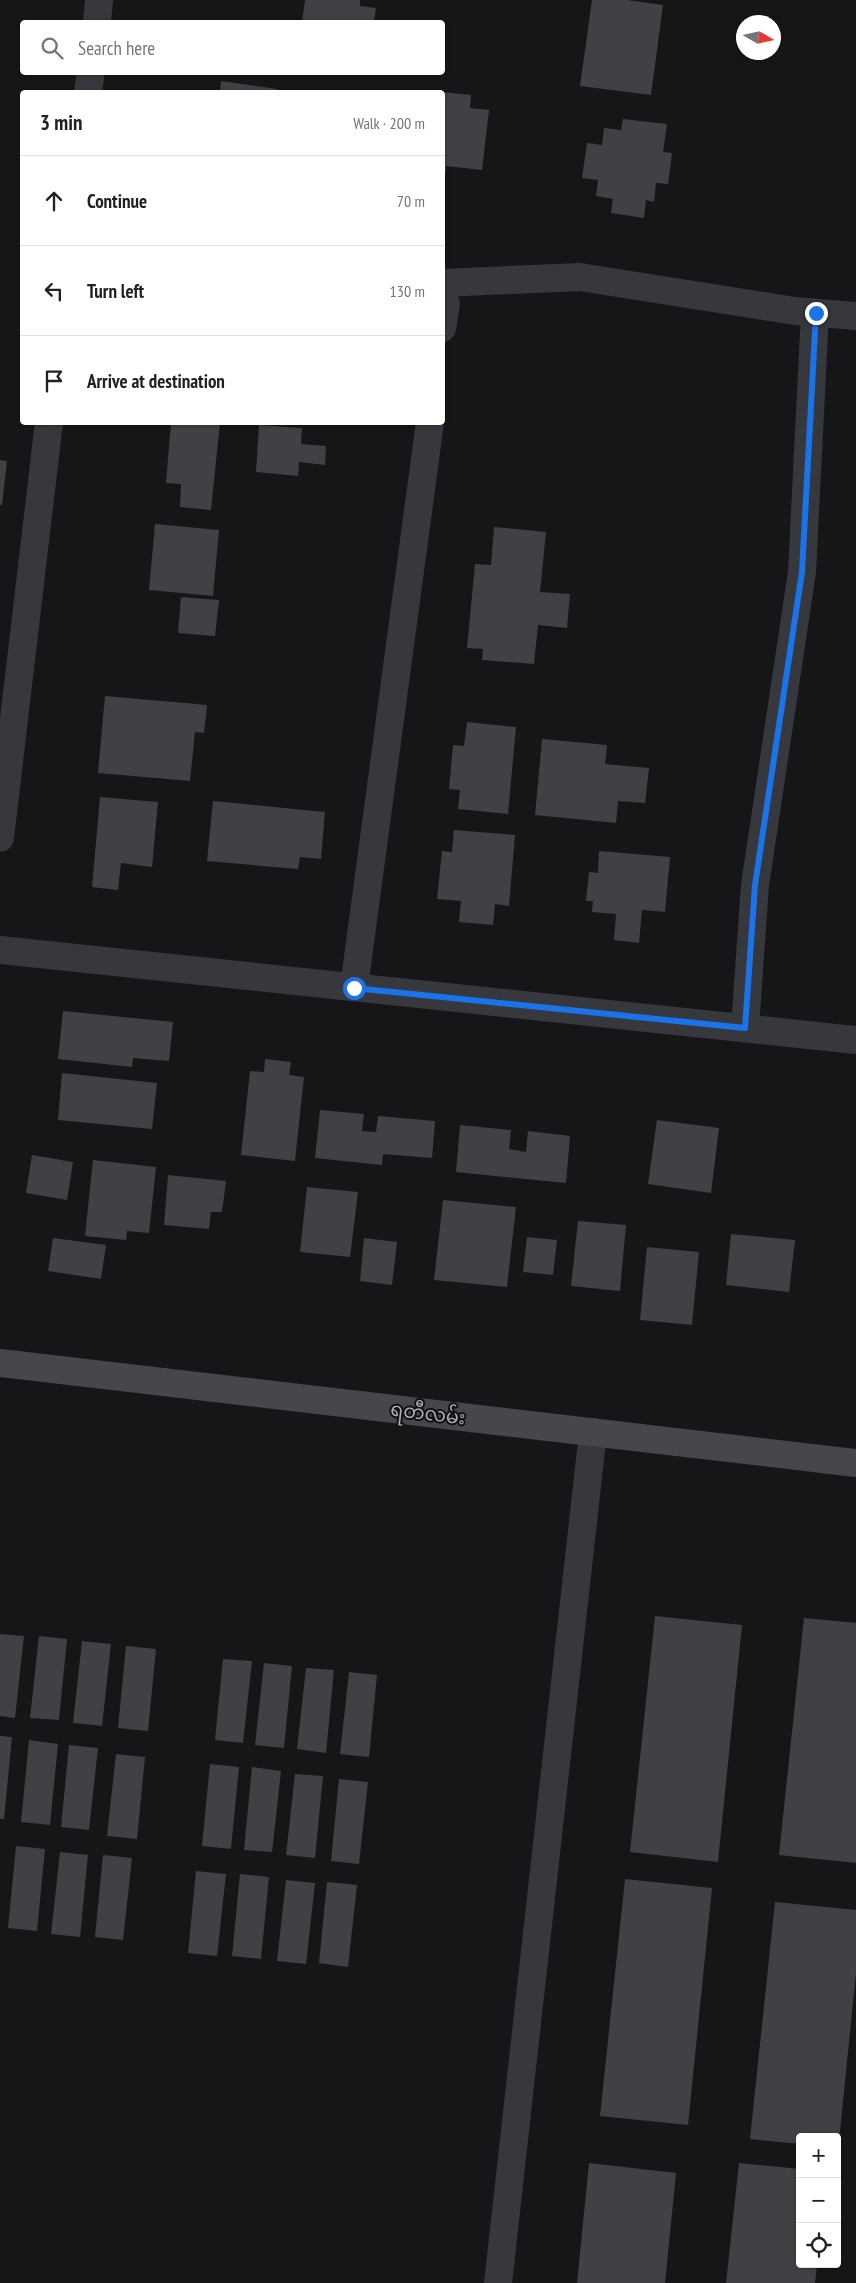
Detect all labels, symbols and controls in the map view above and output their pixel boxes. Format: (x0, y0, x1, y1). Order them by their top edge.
north arrow (736, 15, 781, 60)
search box (20, 20, 445, 75)
icon: search (38, 34, 66, 62)
text: Search here (78, 36, 155, 60)
text: 3 min (40, 109, 82, 136)
text: Walk · 200 m (353, 113, 425, 133)
icon: ahead (40, 187, 68, 215)
text: Continue (87, 189, 147, 213)
text: 70 m (397, 191, 425, 211)
icon: left (40, 277, 68, 305)
text: Turn left (87, 279, 144, 303)
text: 130 m (390, 281, 425, 301)
route end (805, 302, 828, 325)
icon: arrive (40, 367, 68, 395)
text: Arrive at destination (87, 369, 225, 393)
route start (343, 977, 366, 1000)
street label: ရတီလမ်း (389, 1395, 467, 1433)
map controls (796, 2133, 841, 2268)
button: + (796, 2133, 841, 2178)
button: − (796, 2178, 841, 2223)
button: locate (796, 2223, 841, 2268)

